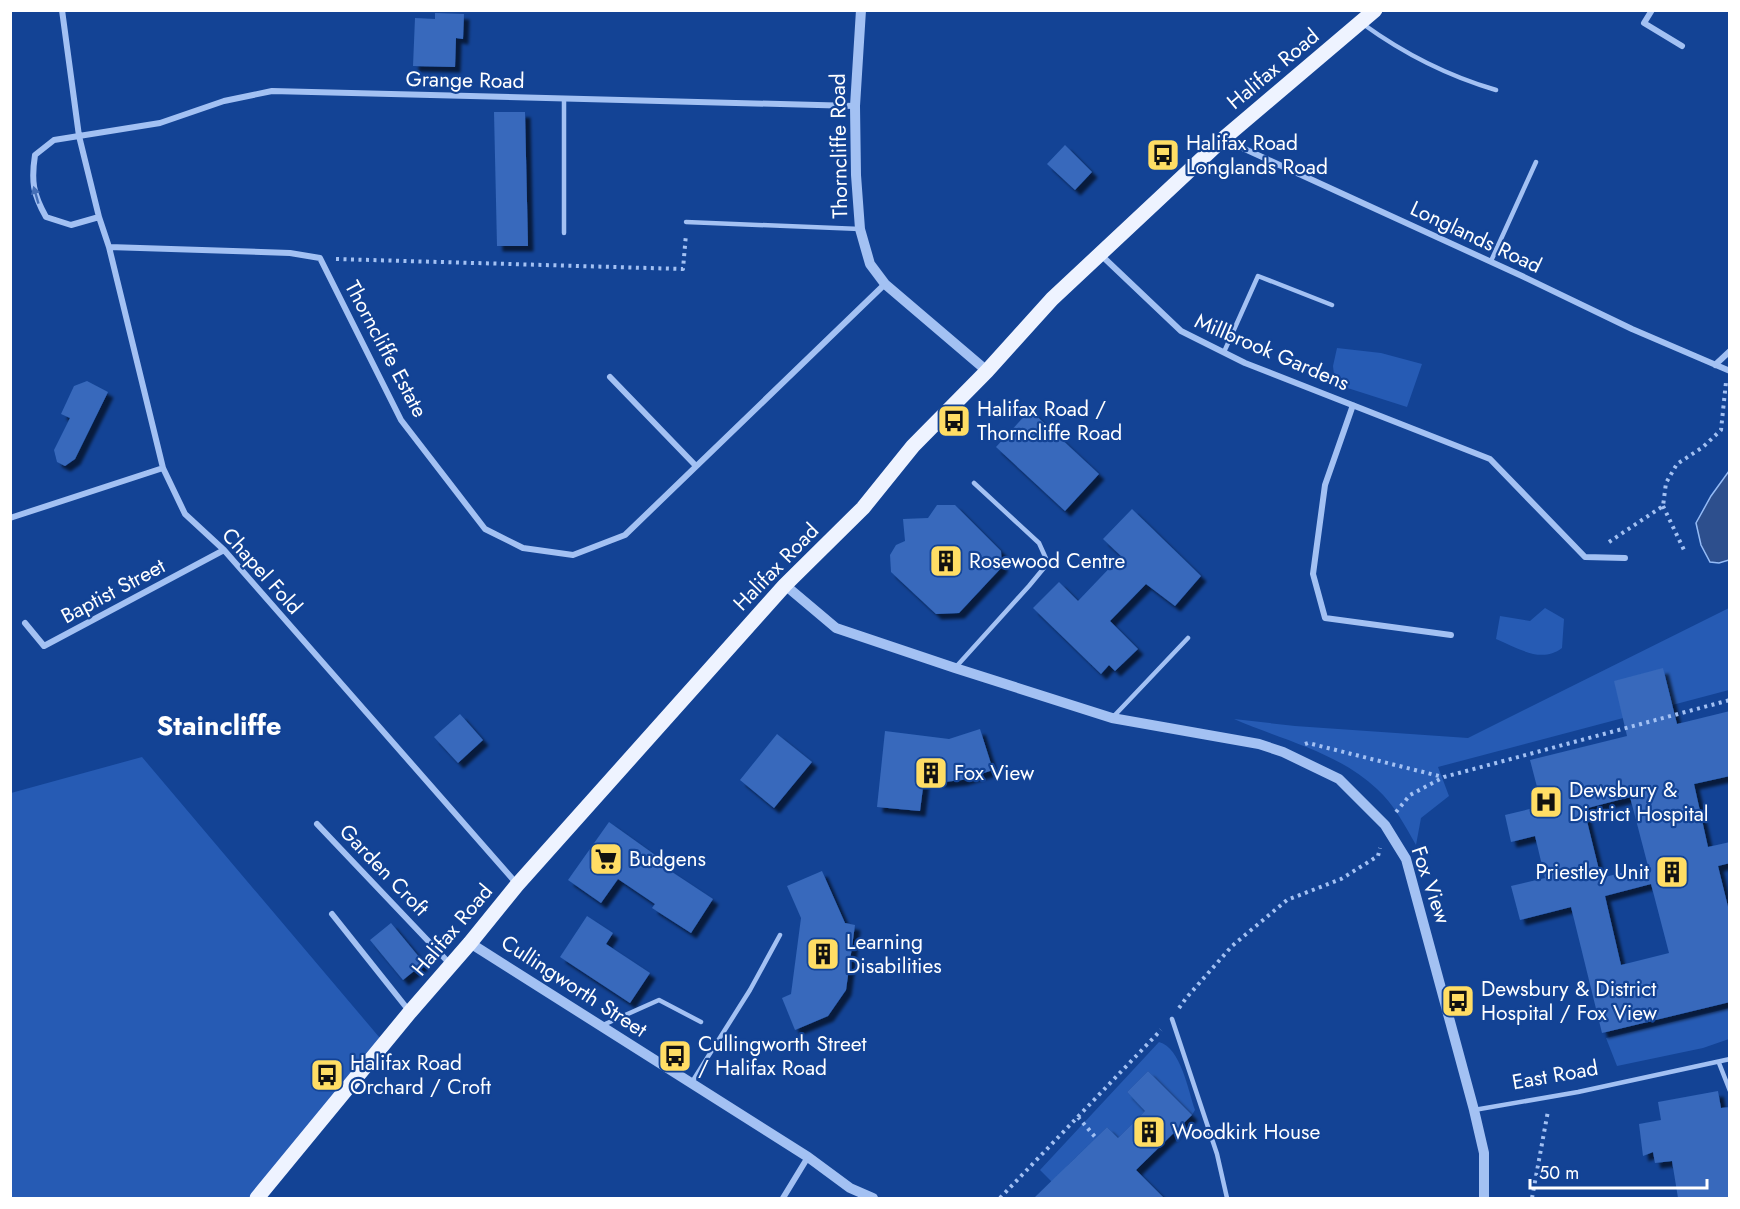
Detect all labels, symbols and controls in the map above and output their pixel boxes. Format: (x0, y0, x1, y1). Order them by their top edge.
street label: Halifax Road (1220, 22, 1326, 116)
street label: Grange Road (405, 64, 525, 96)
street label: Thorncliffe Road (823, 73, 855, 219)
place label: Halifax Road Longlands Road (1186, 128, 1328, 182)
bus stop icon: Halifax Road Longlands Road (1145, 137, 1181, 173)
one-way arrow (31, 186, 40, 204)
street label: Longlands Road (1405, 193, 1547, 281)
street label: Thorncliffe Estate (337, 275, 435, 423)
street label: Millbrook Gardens (1190, 306, 1354, 398)
place label: Halifax Road / Thorncliffe Road (977, 394, 1122, 448)
bus stop icon: Halifax Road / Thorncliffe Road (936, 403, 972, 439)
street label: Halifax Road (726, 516, 826, 618)
street label: Chapel Fold (215, 521, 309, 621)
building icon: Rosewood Centre (928, 543, 964, 579)
place label: Rosewood Centre (969, 546, 1126, 576)
street label: Baptist Street (56, 551, 170, 631)
district label: Staincliffe (156, 706, 282, 745)
building icon: Fox View (913, 755, 949, 791)
place label: Fox View (954, 758, 1035, 788)
place label: Dewsbury & District Hospital (1569, 775, 1709, 829)
hospital icon: Dewsbury & District Hospital (1528, 784, 1564, 820)
street label: Garden Croft (332, 817, 436, 923)
supermarket icon: Budgens (588, 841, 624, 877)
street label: Fox View (1404, 842, 1458, 928)
place label: Budgens (629, 844, 706, 874)
building icon: Priestley Unit (1654, 854, 1690, 890)
place label: Priestley Unit (1535, 857, 1649, 887)
street label: Halifax Road (405, 877, 499, 983)
street label: Cullingworth Street (495, 927, 653, 1045)
place label: Learning Disabilities (846, 927, 942, 981)
building icon: Learning Disabilities (805, 936, 841, 972)
place label: Dewsbury & District Hospital / Fox View (1481, 974, 1658, 1028)
bus stop icon: Dewsbury & District Hospital / Fox View (1440, 983, 1476, 1019)
place label: Cullingworth Street / Halifax Road (698, 1029, 867, 1083)
bus stop icon: Cullingworth Street / Halifax Road (657, 1038, 693, 1074)
place label: Halifax Road Orchard / Croft (350, 1048, 491, 1102)
street label: East Road (1510, 1053, 1600, 1097)
bus stop icon: Halifax Road Orchard / Croft (309, 1057, 345, 1093)
building icon: Woodkirk House (1131, 1114, 1167, 1150)
place label: Woodkirk House (1172, 1117, 1320, 1147)
scale bar (1530, 1152, 1707, 1190)
text: 50 m (1539, 1160, 1579, 1186)

